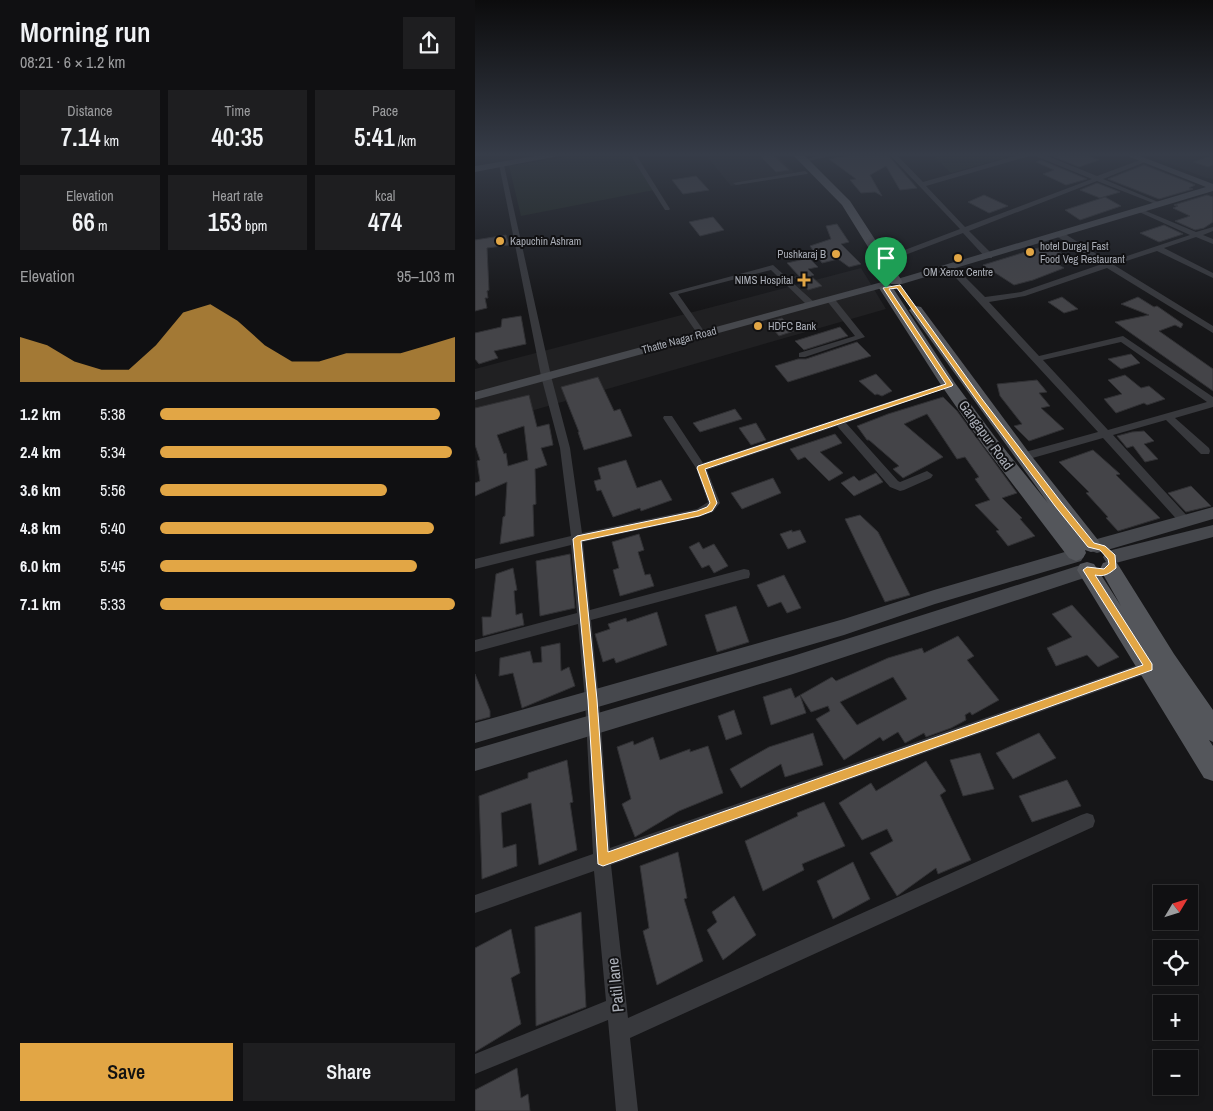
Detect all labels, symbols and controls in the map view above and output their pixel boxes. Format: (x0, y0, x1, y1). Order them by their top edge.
text: Morning run (20, 13, 151, 51)
button: share (403, 17, 455, 69)
text: 08:21 · 6 × 1.2 km (20, 51, 125, 73)
text: Distance (67, 102, 112, 120)
text: Time (225, 102, 250, 120)
text: Pace (372, 102, 398, 120)
text: 7.14 (61, 120, 101, 154)
text: 40:35 (211, 120, 264, 154)
text: 5:41 (354, 120, 395, 154)
text: km (101, 132, 119, 150)
text: /km (395, 132, 416, 150)
text: Elevation (66, 187, 114, 205)
text: Heart rate (212, 187, 263, 205)
text: kcal (375, 187, 395, 205)
text: 66 (72, 205, 95, 239)
text: 153 (208, 205, 242, 239)
text: 474 (368, 205, 402, 239)
text: m (95, 217, 108, 235)
text: bpm (242, 217, 267, 235)
place label: Kapuchin Ashram (510, 234, 581, 248)
marker: Kapuchin Ashram (494, 235, 506, 247)
pin (865, 237, 907, 288)
place label: hotel Durga| Fast Food Veg Restaurant (1040, 239, 1125, 266)
icon: arrive (872, 244, 900, 272)
marker: hotel Durga| Fast Food Veg Restaurant (1024, 246, 1036, 258)
place label: Pushkaraj B (777, 247, 826, 261)
marker: Pushkaraj B (830, 248, 842, 260)
marker: OM Xerox Centre (952, 252, 964, 264)
text: Elevation (20, 265, 75, 287)
text: 95–103 m (397, 265, 455, 287)
place label: OM Xerox Centre (923, 265, 993, 279)
place label: NIMS Hospital (735, 273, 793, 287)
marker: NIMS Hospital (797, 273, 811, 287)
place label: HDFC Bank (768, 319, 817, 333)
marker: HDFC Bank (752, 320, 764, 332)
street label: Thatte Nagar Road (640, 323, 718, 357)
street label: Gangapur Road (955, 397, 1017, 473)
text: 1.2 km (20, 403, 61, 425)
text: 5:38 (100, 403, 126, 425)
text: 2.4 km (20, 441, 61, 463)
text: 5:34 (100, 441, 126, 463)
text: 3.6 km (20, 479, 61, 501)
text: 5:56 (100, 479, 126, 501)
text: 4.8 km (20, 517, 61, 539)
text: 5:40 (100, 517, 126, 539)
text: 6.0 km (20, 555, 61, 577)
text: 5:45 (100, 555, 126, 577)
text: 7.1 km (20, 593, 61, 615)
text: 5:33 (100, 593, 126, 615)
north arrow (1153, 885, 1197, 930)
map controls (1153, 885, 1198, 1095)
button: locate (1153, 940, 1198, 985)
street label: Patil lane (601, 957, 629, 1013)
button: + (1153, 995, 1198, 1040)
button: Save (20, 1043, 233, 1101)
button: Share (243, 1043, 455, 1101)
button: − (1153, 1050, 1198, 1095)

